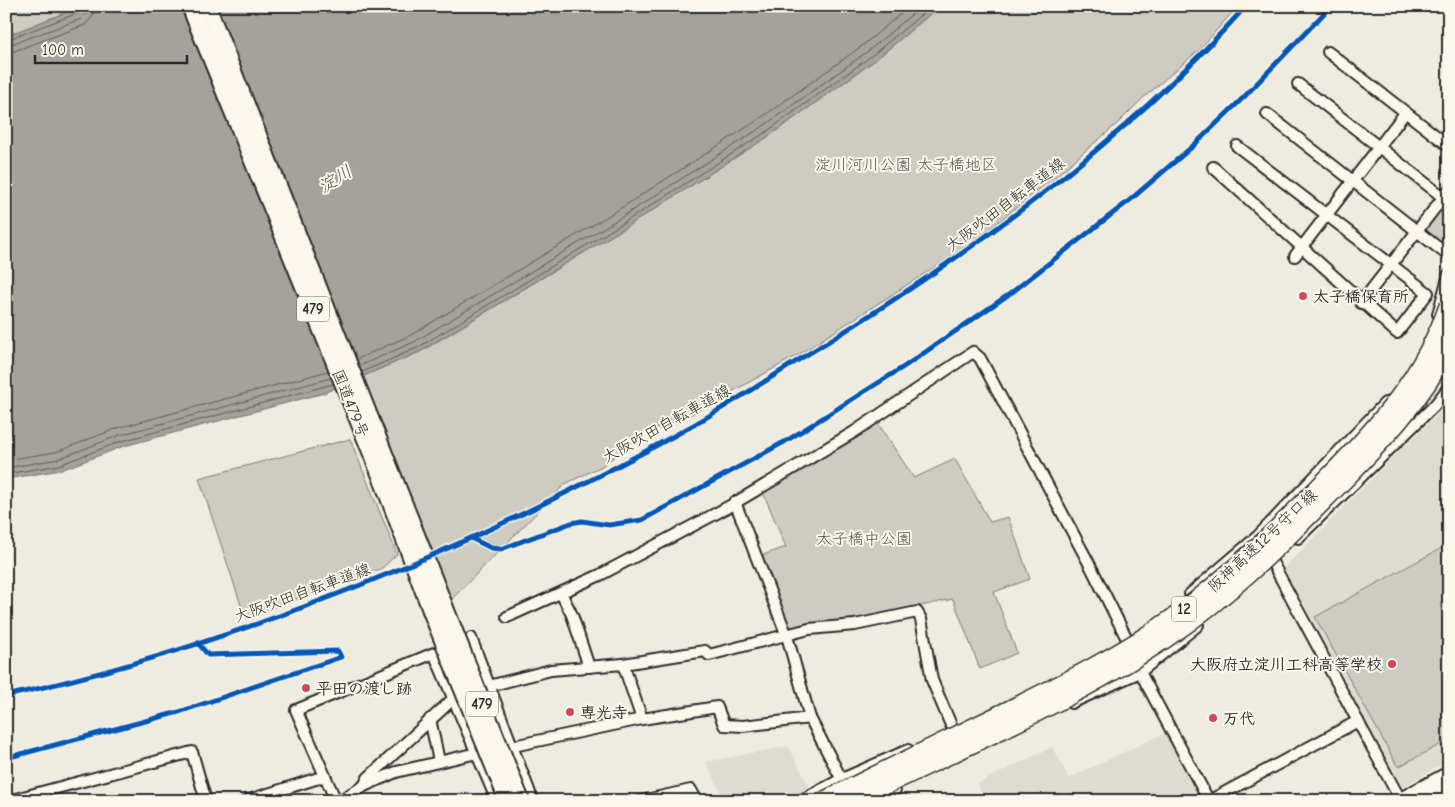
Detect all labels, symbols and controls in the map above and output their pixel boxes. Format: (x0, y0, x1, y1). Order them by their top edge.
scale bar (35, 32, 188, 64)
text: 100 m (42, 41, 84, 59)
street label: 大阪吹田自転車道線 (943, 154, 1069, 255)
park label: 淀川河川公園 太子橋地区 (815, 156, 997, 174)
water label: 淀川 (314, 161, 356, 198)
place label: 太子橋保育所 (1313, 288, 1409, 306)
marker: 太子橋保育所 (1297, 290, 1309, 302)
road number: 479 (297, 296, 329, 322)
street label: 国道479号 (328, 367, 372, 440)
street label: 大阪吹田自転車道線 (599, 381, 734, 467)
street label: 阪神高速12号守口線 (1204, 485, 1321, 596)
park label: 太子橋中公園 (816, 530, 912, 548)
street label: 大阪吹田自転車道線 (232, 560, 373, 626)
road number: 12 (1172, 596, 1196, 622)
place label: 大阪府立淀川工科高等学校 (1190, 656, 1382, 674)
marker: 大阪府立淀川工科高等学校 (1386, 658, 1398, 670)
place label: 平田の渡し跡 (316, 680, 412, 698)
marker: 平田の渡し跡 (300, 682, 312, 694)
road number: 479 (466, 692, 498, 716)
place label: 専光寺 (580, 704, 628, 722)
marker: 専光寺 (564, 706, 576, 718)
place label: 万代 (1223, 710, 1255, 728)
marker: 万代 (1207, 712, 1219, 724)

